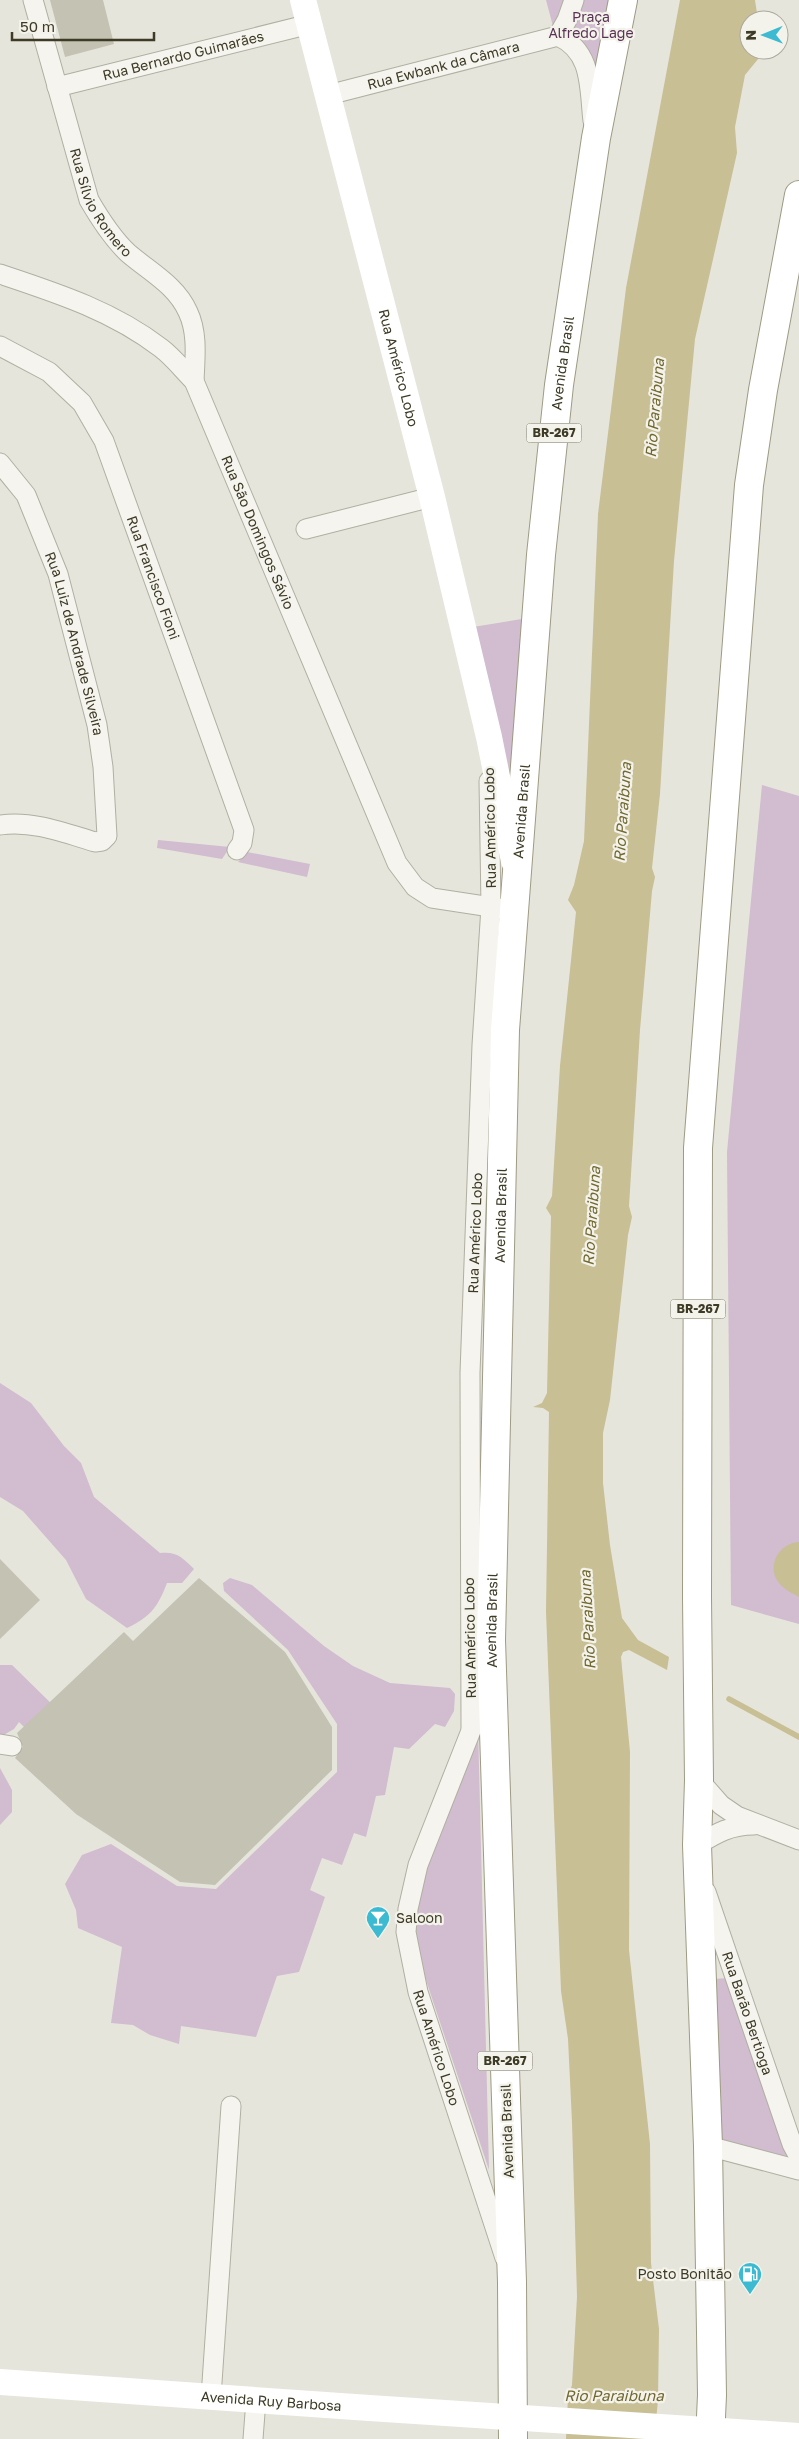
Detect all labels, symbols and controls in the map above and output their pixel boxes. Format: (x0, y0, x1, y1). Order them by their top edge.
park label: Praça Alfredo Lage (548, 8, 634, 41)
scale bar (12, 10, 155, 42)
north arrow (739, 10, 789, 60)
text: 50 m (20, 17, 55, 35)
street label: Rua Bernardo Guimarães (101, 27, 266, 83)
text: N (742, 30, 759, 41)
street label: Rua Ewbank da Câmara (365, 37, 521, 93)
street label: Rua Sílvio Romero (67, 146, 136, 260)
street label: Rua Américo Lobo (376, 307, 422, 428)
street label: Avenida Brasil (547, 315, 577, 411)
water label: Rio Paraibuna (641, 357, 667, 458)
road number: BR-267 (526, 423, 582, 442)
street label: Rua São Domingos Sávio (218, 453, 298, 612)
street label: Rua Francisco Fioni (124, 513, 184, 642)
street label: Rua Luiz de Andrade Silveira (42, 549, 107, 736)
water label: Rio Paraibuna (610, 761, 634, 862)
street label: Avenida Brasil (509, 763, 533, 859)
street label: Rua Américo Lobo (480, 767, 499, 889)
water label: Rio Paraibuna (579, 1165, 603, 1266)
street label: Avenida Brasil (491, 1168, 510, 1263)
street label: Rua Américo Lobo (464, 1172, 485, 1294)
road number: BR-267 (670, 1300, 726, 1318)
water label: Rio Paraibuna (575, 1569, 599, 1670)
street label: Avenida Brasil (482, 1573, 501, 1668)
street label: Rua Américo Lobo (460, 1577, 479, 1699)
bar icon: Saloon (365, 1905, 391, 1939)
place label: Saloon (396, 1909, 443, 1926)
street label: Rua Barão Bertioga (719, 1949, 777, 2077)
street label: Rua Américo Lobo (410, 1987, 464, 2108)
road number: BR-267 (478, 2052, 532, 2070)
street label: Avenida Brasil (496, 2083, 517, 2179)
fuel station icon: Posto Bonitão (737, 2261, 763, 2295)
place label: Posto Bonitão (638, 2265, 732, 2282)
water label: Rio Paraibuna (564, 2386, 664, 2404)
street label: Avenida Ruy Barbosa (200, 2387, 342, 2414)

